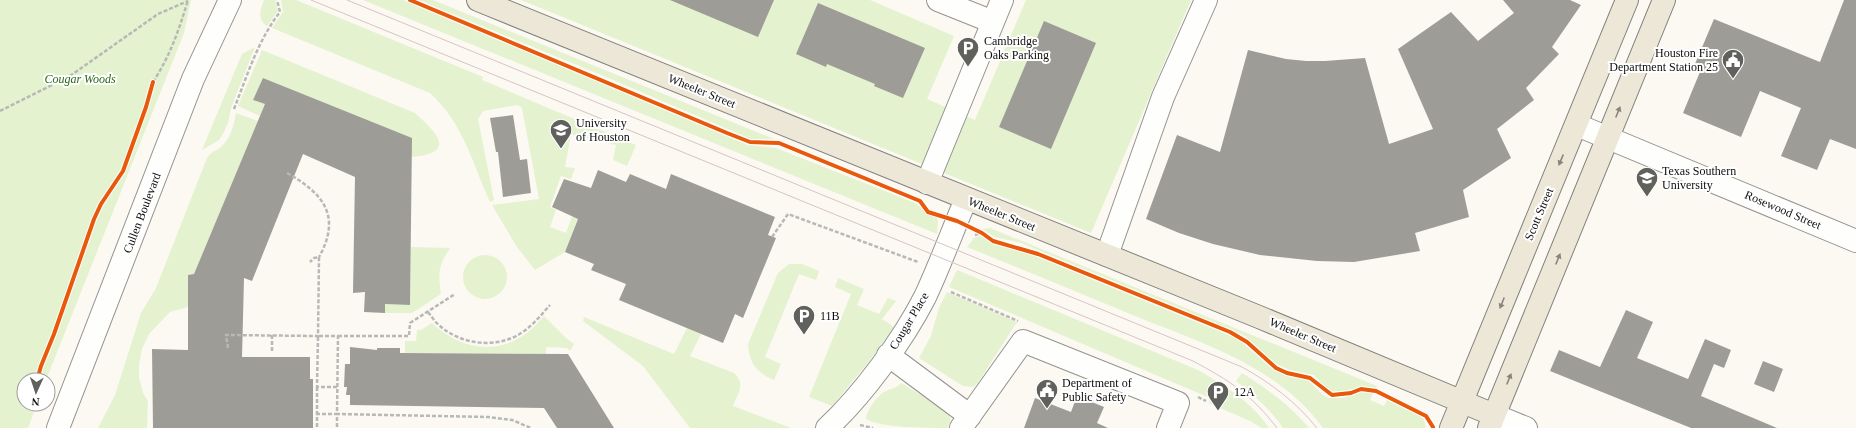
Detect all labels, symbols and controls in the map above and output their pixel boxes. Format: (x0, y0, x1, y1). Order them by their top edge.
place label: Cambridge Oaks Parking (984, 34, 1049, 62)
parking icon: Cambridge Oaks Parking (955, 35, 981, 68)
place label: Houston Fire Department Station 25 (1609, 46, 1718, 74)
public building icon: Houston Fire Department Station 25 (1720, 47, 1746, 80)
street label: Wheeler Street (666, 71, 738, 111)
park label: Cougar Woods (44, 72, 116, 86)
one-way arrow (1615, 106, 1621, 118)
place label: University of Houston (576, 116, 630, 144)
school or university icon: University of Houston (548, 117, 574, 150)
one-way arrow (1558, 155, 1564, 167)
place label: Texas Southern University (1662, 164, 1736, 192)
school or university icon: Texas Southern University (1634, 165, 1660, 198)
street label: Cullen Boulevard (120, 171, 164, 255)
street label: Scott Street (1522, 185, 1557, 242)
street label: Rosewood Street (1743, 188, 1824, 233)
street label: Wheeler Street (966, 194, 1038, 234)
one-way arrow (1556, 252, 1562, 264)
street label: Cougar Place (886, 290, 932, 352)
one-way arrow (1499, 297, 1505, 309)
parking icon: 11B (791, 303, 817, 336)
place label: 11B (820, 309, 840, 323)
street label: Wheeler Street (1267, 315, 1339, 356)
north arrow (16, 372, 56, 412)
one-way arrow (1506, 372, 1512, 384)
place label: Department of Public Safety (1062, 376, 1132, 404)
public building icon: Department of Public Safety (1034, 377, 1060, 410)
parking icon: 12A (1205, 379, 1231, 412)
place label: 12A (1234, 385, 1255, 399)
text: N (31, 396, 40, 408)

